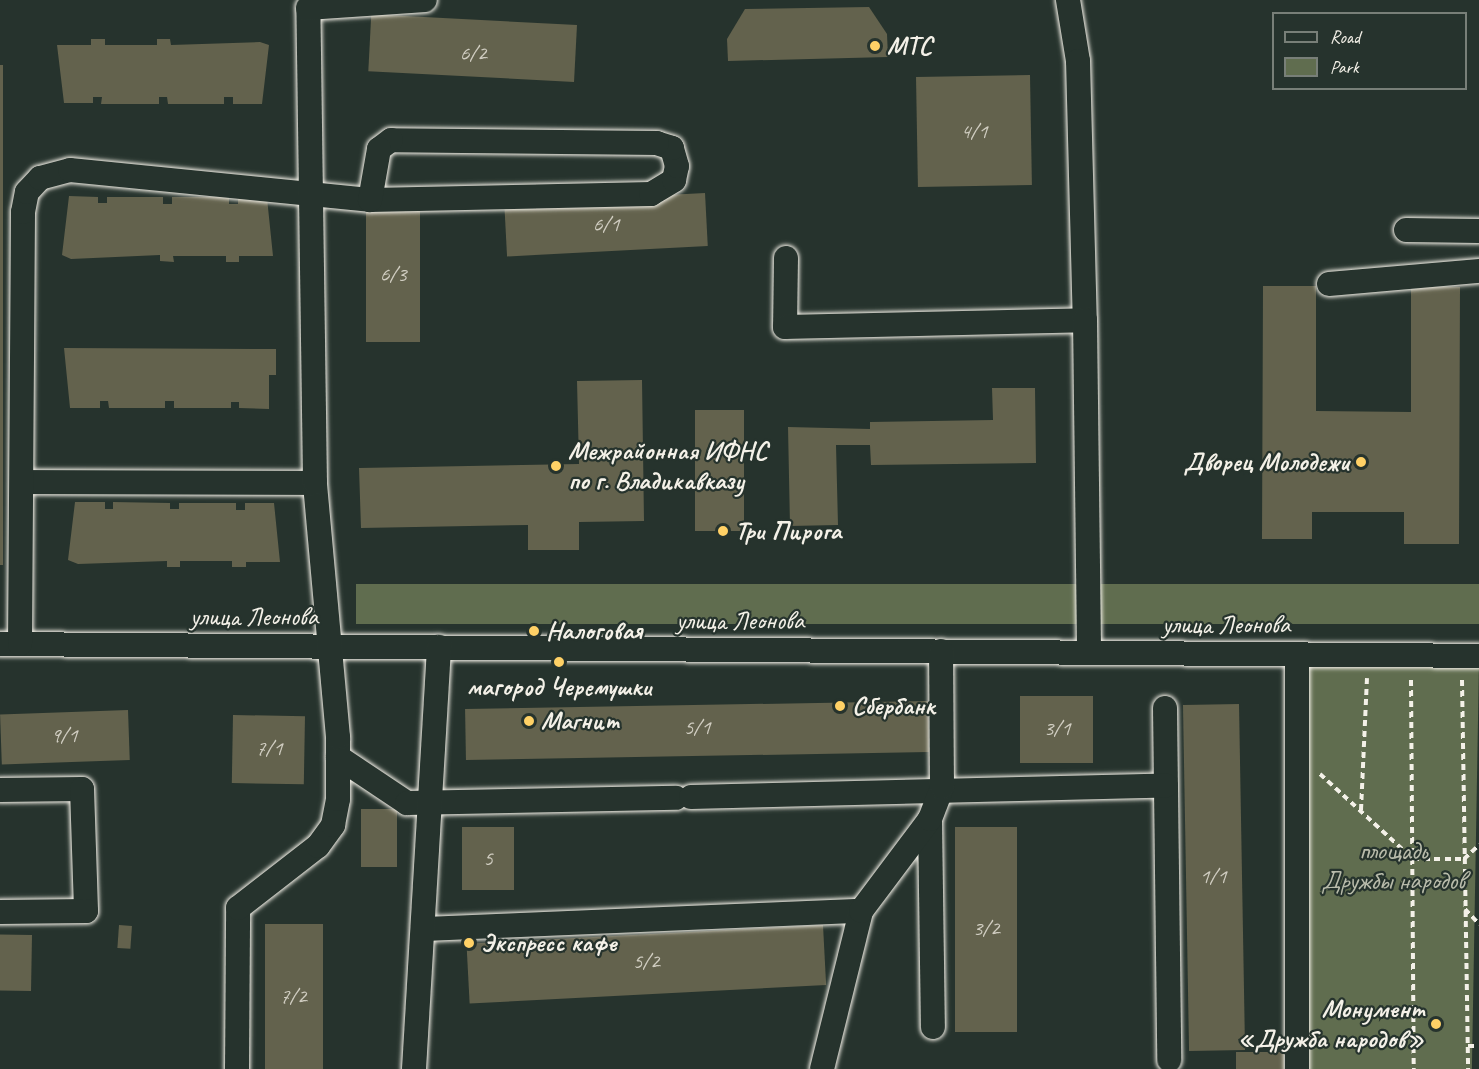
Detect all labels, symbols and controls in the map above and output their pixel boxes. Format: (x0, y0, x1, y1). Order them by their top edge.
legend (1272, 12, 1467, 90)
text: Road (1330, 26, 1360, 48)
place label: МТС (887, 30, 932, 62)
marker: МТС (868, 39, 882, 53)
house number: 6/2 (459, 41, 487, 67)
text: Park (1330, 56, 1359, 78)
house number: 4/1 (960, 119, 988, 145)
house number: 6/1 (592, 212, 620, 238)
house number: 6/3 (379, 262, 407, 288)
place label: Межрайонная ИФНС по г. Владикавказу (568, 435, 767, 496)
place label: Дворец Молодежи (1185, 446, 1349, 478)
marker: Дворец Молодежи (1354, 455, 1368, 469)
marker: Межрайонная ИФНС по г. Владикавказу (549, 459, 563, 473)
place label: Три Пирога (735, 515, 835, 547)
marker: Три Пирога (716, 524, 730, 538)
street label: улица Леонова (190, 601, 318, 633)
street label: улица Леонова (676, 605, 804, 637)
street label: улица Леонова (1162, 609, 1290, 641)
place label: Налоговая (546, 615, 642, 647)
marker: Налоговая (527, 624, 541, 638)
marker: магород Черемушки (552, 655, 566, 669)
place label: магород Черемушки (466, 671, 652, 703)
place label: Сбербанк (852, 690, 935, 722)
marker: Сбербанк (833, 699, 847, 713)
place label: Магнит (541, 705, 620, 737)
marker: Магнит (522, 714, 536, 728)
house number: 5/1 (683, 715, 711, 741)
house number: 3/1 (1043, 716, 1071, 742)
house number: 9/1 (50, 723, 78, 749)
house number: 7/1 (255, 736, 283, 762)
park label: площадь Дружбы народов (1321, 835, 1465, 897)
house number: 5 (483, 846, 493, 872)
house number: 1/1 (1199, 864, 1227, 890)
house number: 3/2 (972, 916, 1000, 942)
place label: Экспресс кафе (481, 927, 616, 959)
marker: Экспресс кафе (462, 936, 476, 950)
house number: 5/2 (632, 949, 660, 975)
house number: 7/2 (279, 984, 307, 1010)
place label: Монумент «Дружба народов» (1237, 993, 1424, 1054)
marker: Монумент «Дружба народов» (1429, 1017, 1443, 1031)

